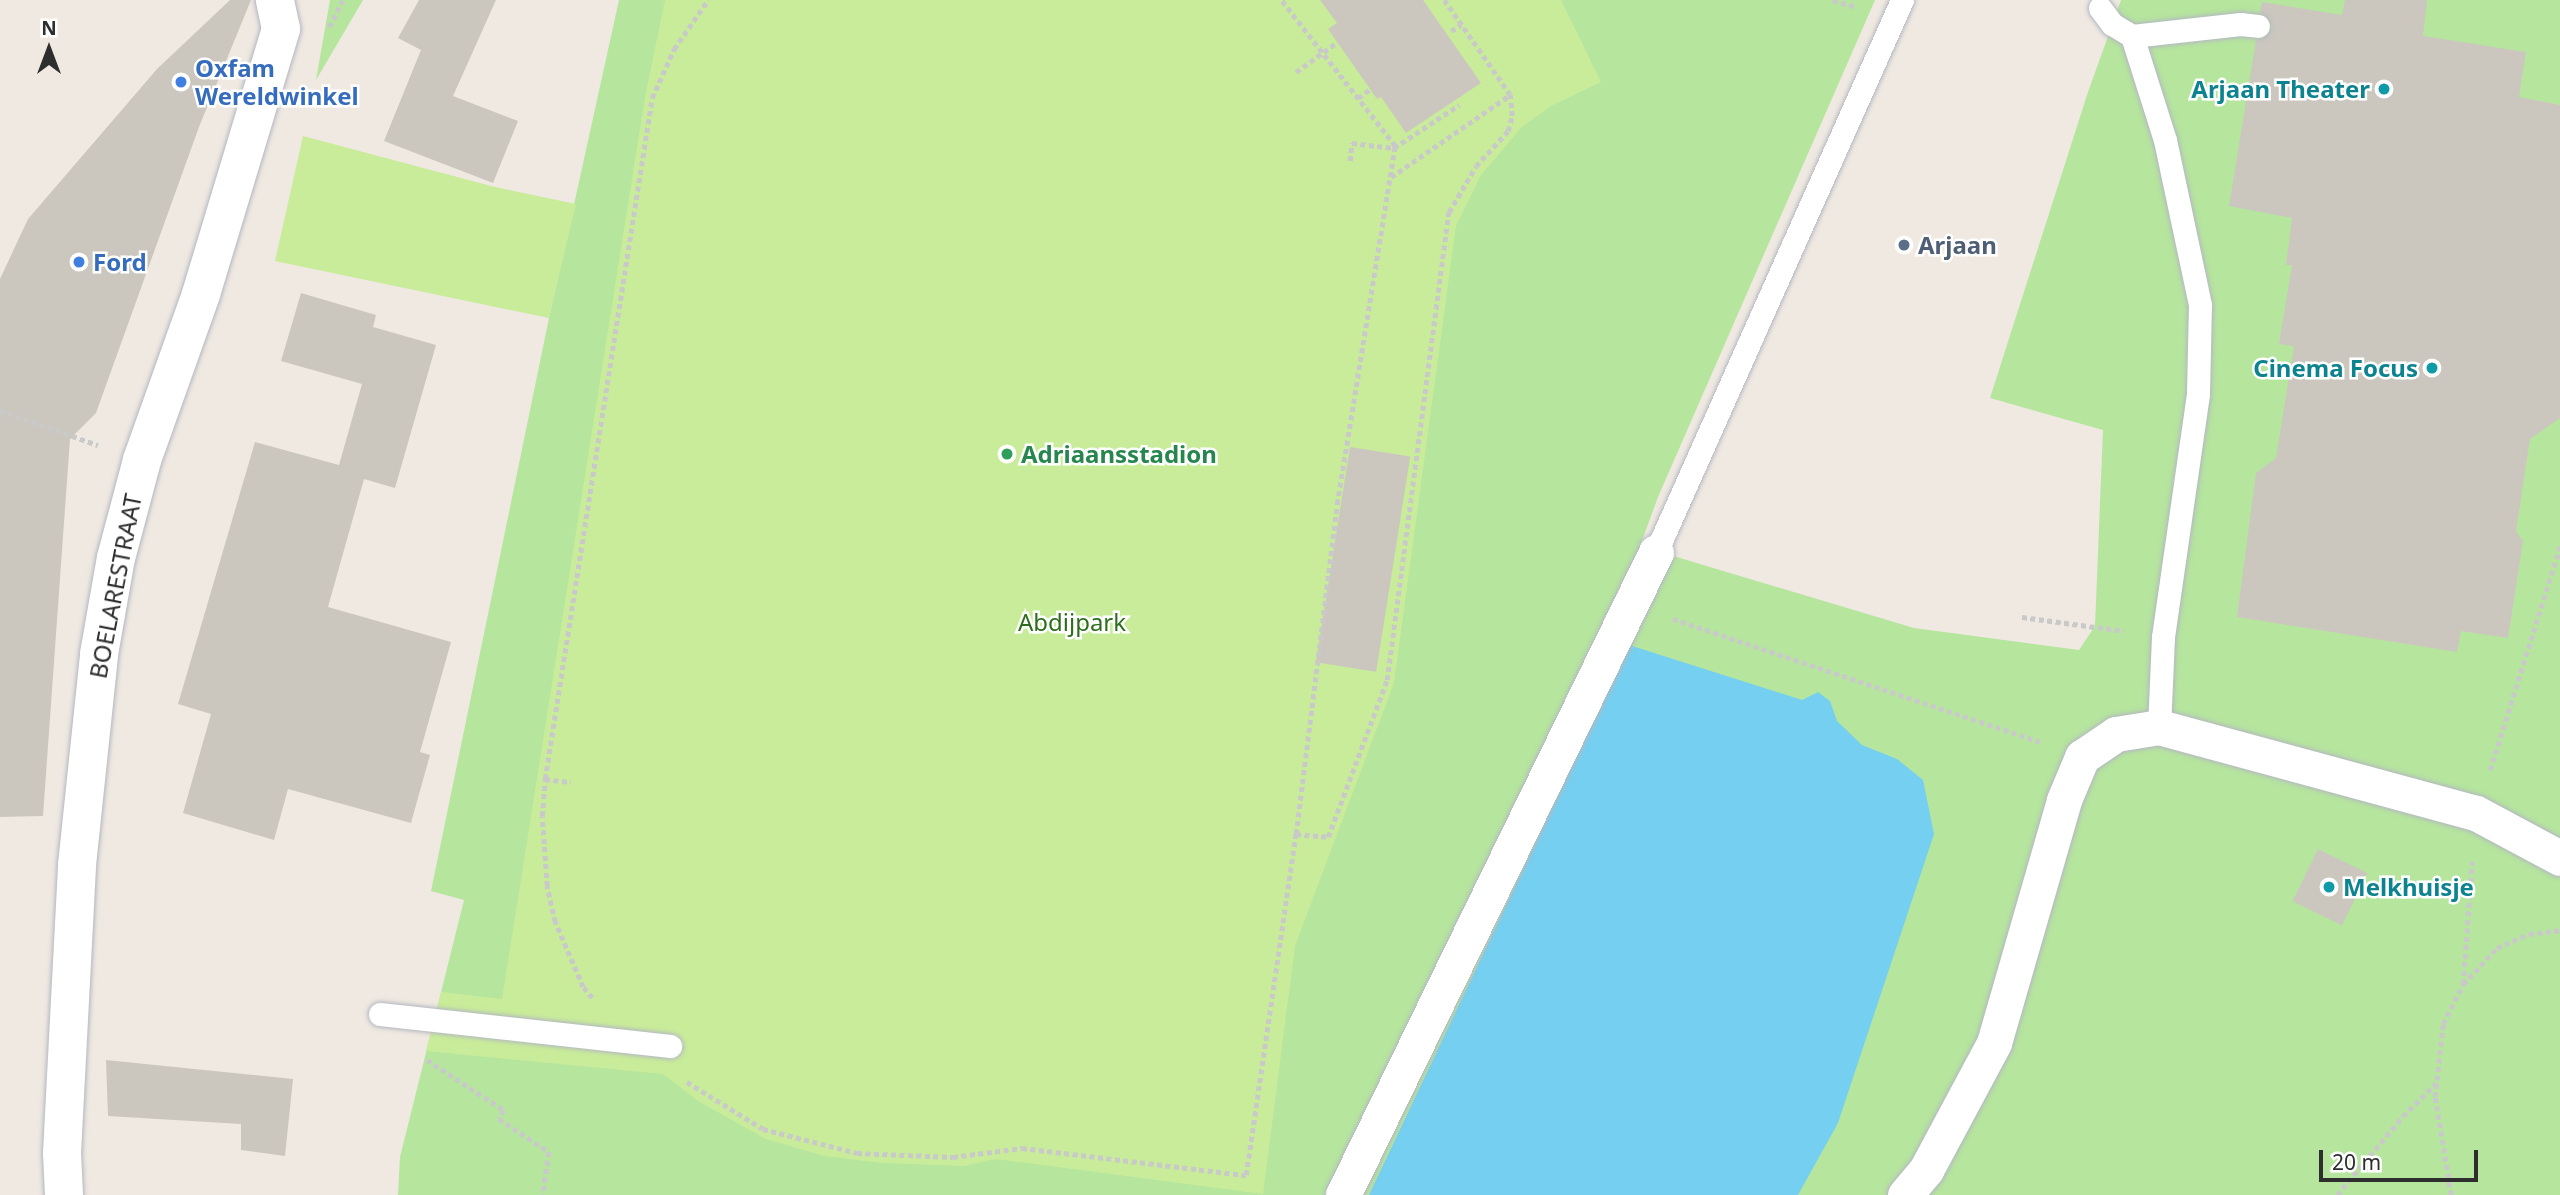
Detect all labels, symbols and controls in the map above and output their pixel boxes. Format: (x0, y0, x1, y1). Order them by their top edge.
north arrow (14, 14, 84, 84)
text: N (41, 15, 57, 41)
place label: Oxfam Wereldwinkel (195, 54, 359, 110)
marker: Oxfam Wereldwinkel (173, 74, 189, 90)
place label: Arjaan Theater (2191, 75, 2370, 103)
marker: Arjaan Theater (2376, 81, 2392, 97)
place label: Arjaan (1918, 231, 1997, 259)
marker: Arjaan (1896, 237, 1912, 253)
place label: Ford (93, 248, 147, 276)
marker: Ford (71, 254, 87, 270)
place label: Cinema Focus (2253, 354, 2418, 382)
marker: Cinema Focus (2424, 360, 2440, 376)
place label: Adriaansstadion (1021, 440, 1217, 468)
marker: Adriaansstadion (999, 446, 1015, 462)
street label: BOELARESTRAAT (83, 491, 147, 681)
park label: Abdijpark (1018, 608, 1126, 636)
place label: Melkhuisje (2343, 873, 2474, 901)
marker: Melkhuisje (2321, 879, 2337, 895)
scale bar (2322, 1136, 2481, 1180)
text: 20 m (2332, 1148, 2381, 1176)

